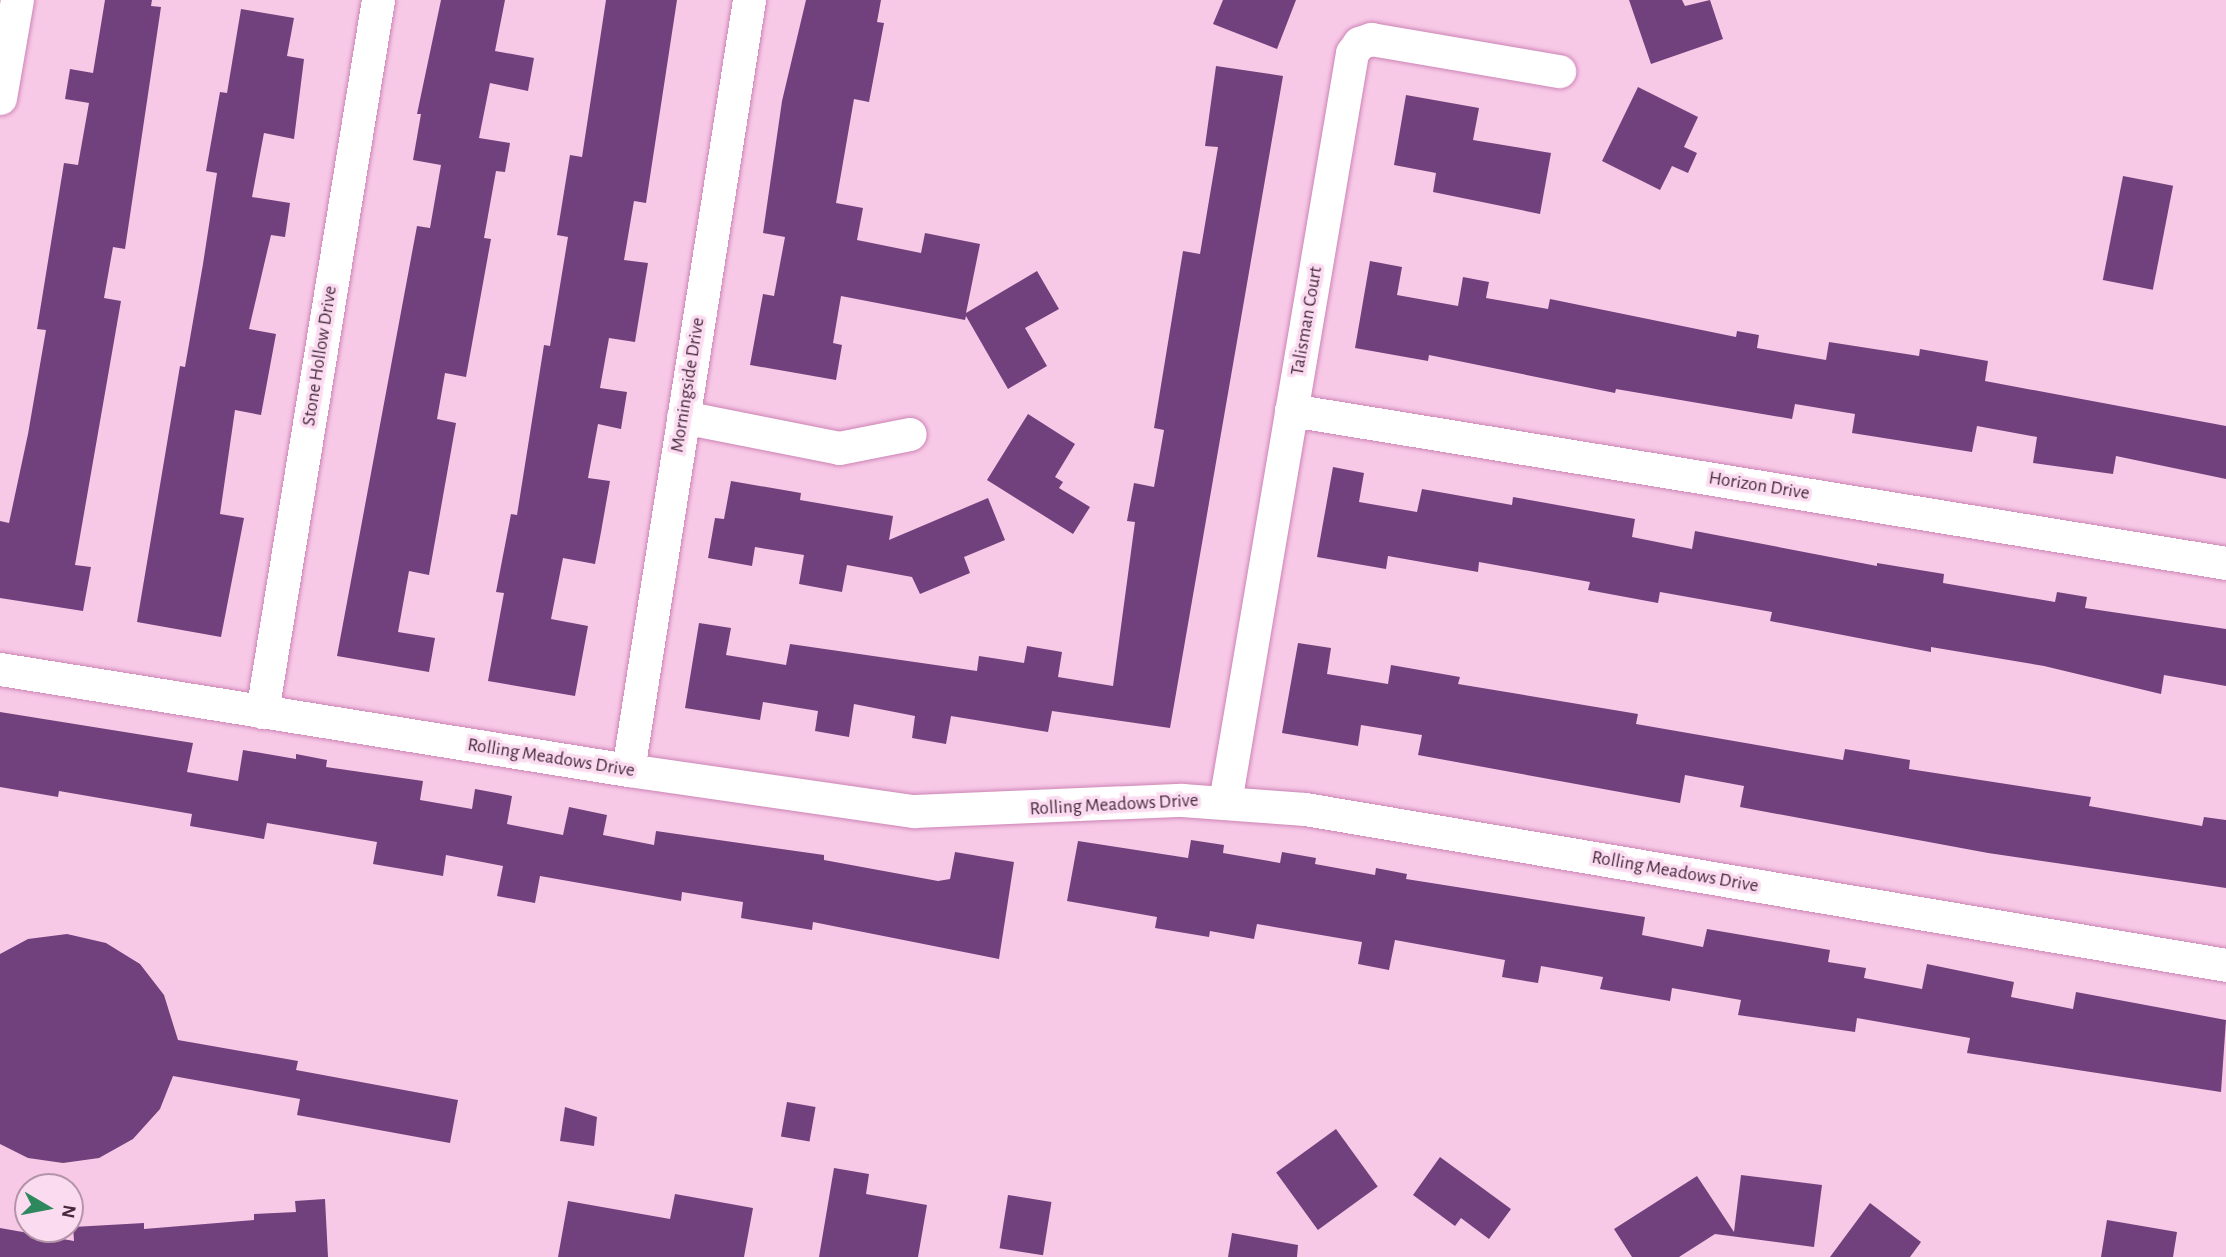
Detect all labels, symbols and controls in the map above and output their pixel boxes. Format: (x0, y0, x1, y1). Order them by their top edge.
street label: Talisman Court (1286, 265, 1328, 377)
street label: Stone Hollow Drive (298, 284, 342, 428)
street label: Morningside Drive (666, 316, 710, 454)
street label: Horizon Drive (1707, 467, 1811, 505)
street label: Rolling Meadows Drive (466, 734, 636, 782)
street label: Rolling Meadows Drive (1029, 789, 1199, 821)
street label: Rolling Meadows Drive (1590, 846, 1760, 898)
north arrow (14, 1173, 84, 1243)
text: N (58, 1203, 79, 1220)

